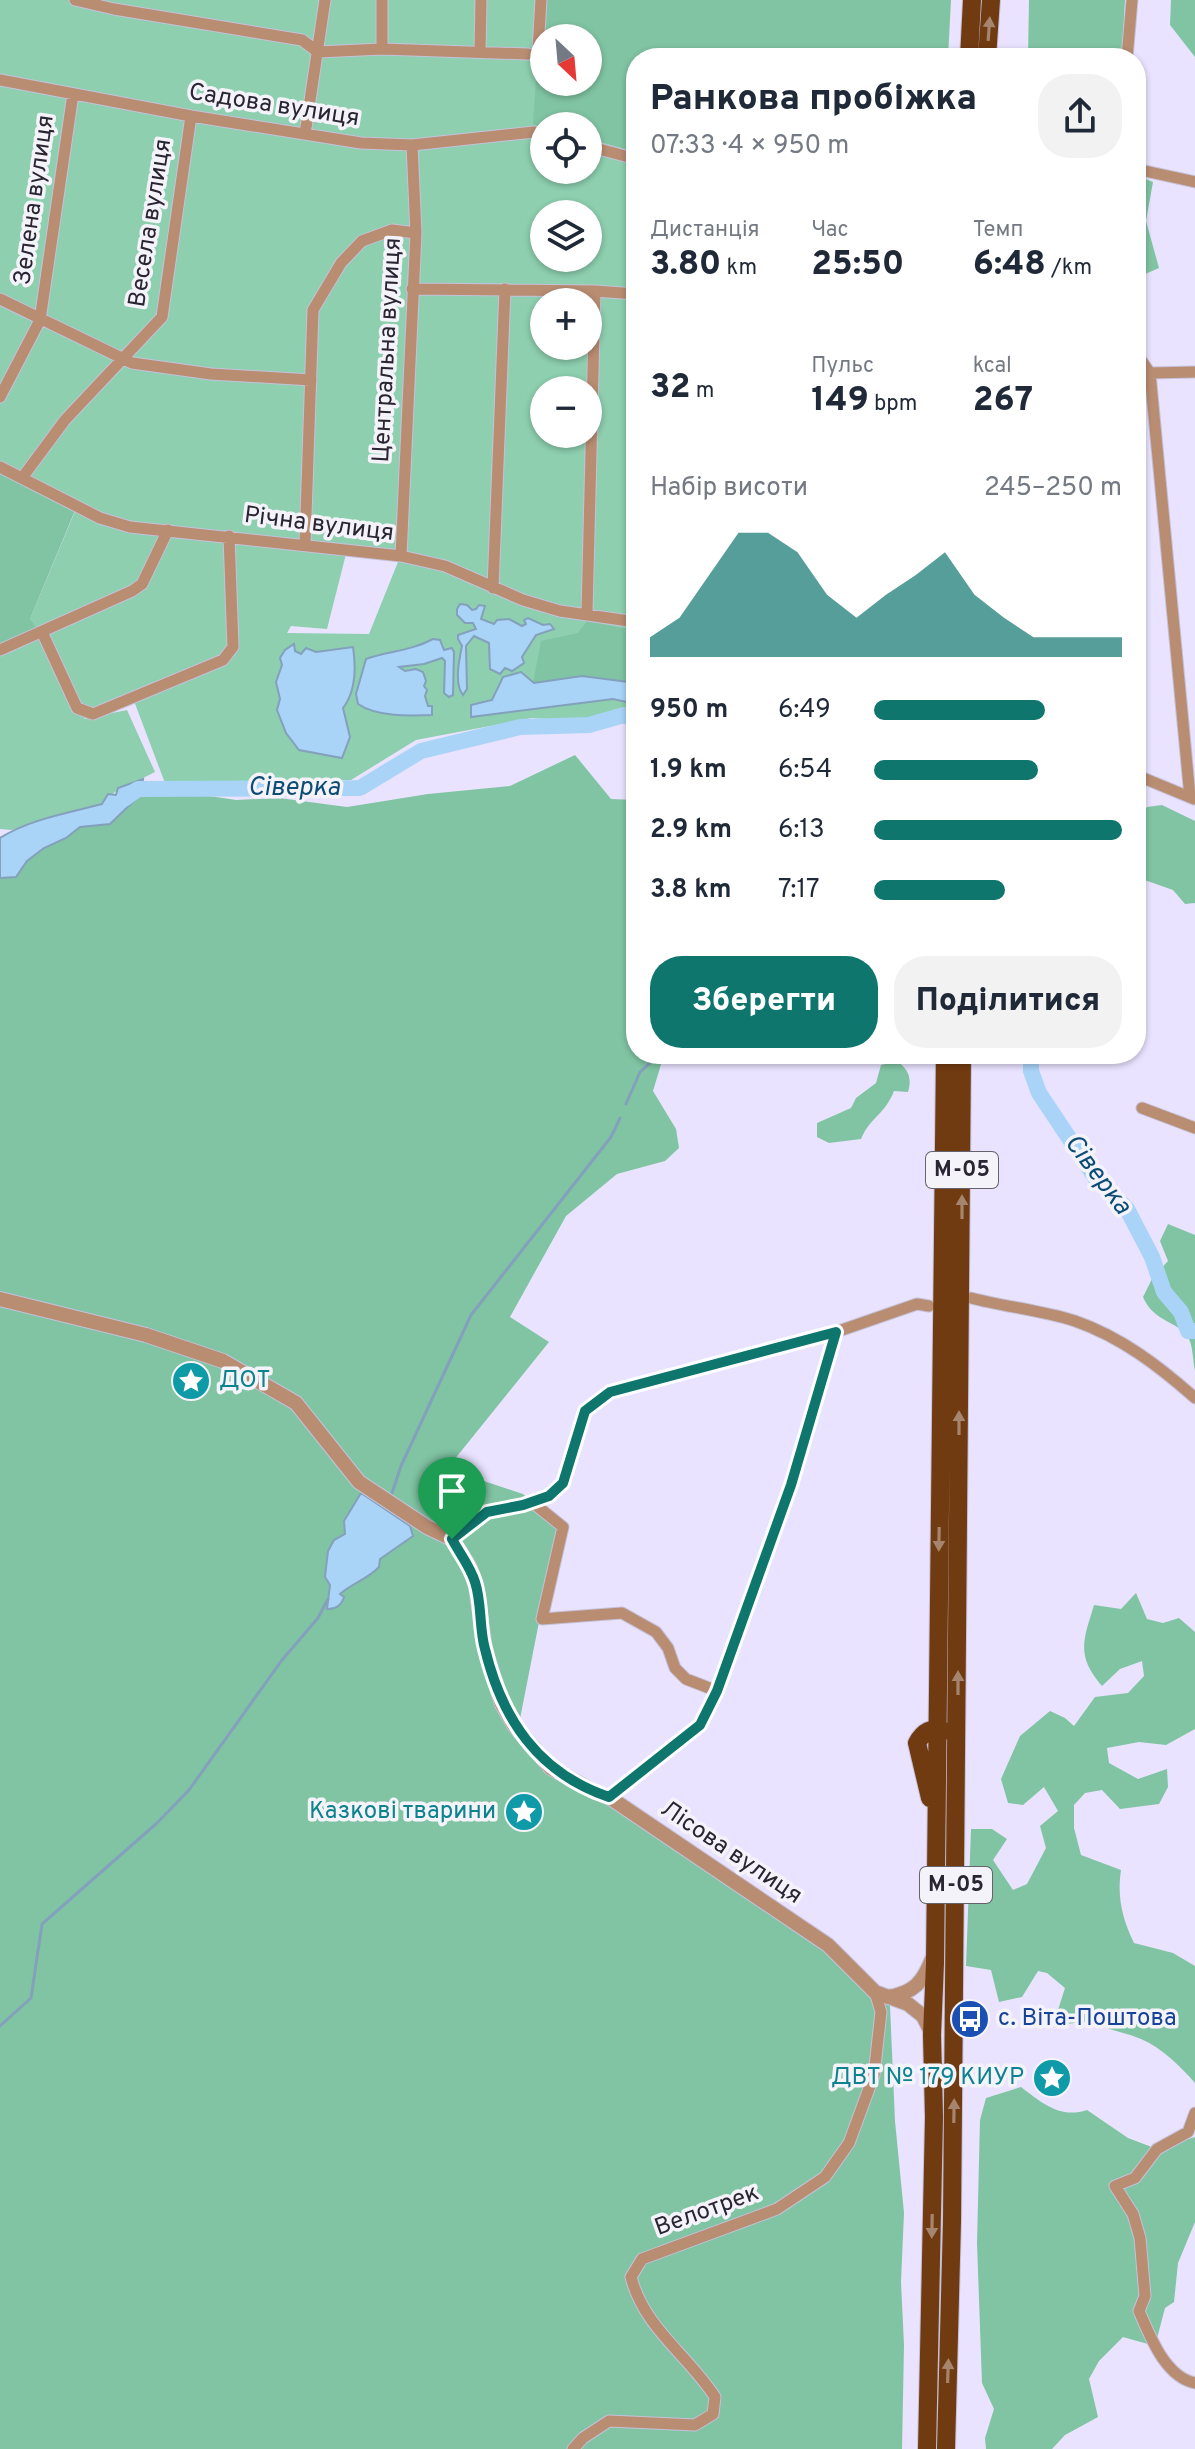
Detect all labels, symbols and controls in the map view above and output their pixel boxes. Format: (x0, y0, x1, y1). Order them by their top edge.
one-way arrow (983, 16, 996, 41)
north arrow (530, 24, 602, 96)
map controls (530, 24, 602, 448)
button: share (1038, 74, 1122, 158)
text: Ранкова пробіжка (650, 77, 977, 123)
street label: Садова вулиця (187, 78, 361, 134)
button: locate (530, 112, 602, 184)
street label: Зелена вулиця (8, 113, 62, 287)
text: 07:33 · 4 × 950 m (650, 130, 849, 163)
street label: Весела вулиця (123, 137, 179, 309)
button: layers (530, 200, 602, 272)
text: Дистанція (650, 217, 759, 244)
text: Час (811, 217, 848, 244)
text: Темп (973, 217, 1023, 244)
street label: Центральна вулиця (367, 237, 409, 463)
text: 3.80 (650, 244, 721, 287)
text: 25:50 (811, 244, 904, 287)
text: 6:48 (973, 244, 1046, 287)
text: km (721, 255, 757, 282)
text: /km (1046, 255, 1092, 282)
button: + (530, 288, 602, 360)
text: Пульс (811, 353, 874, 380)
text: kcal (973, 353, 1012, 380)
text: 32 (650, 367, 690, 410)
button: − (530, 376, 602, 448)
text: m (690, 378, 714, 405)
text: 149 (811, 380, 869, 423)
text: 267 (973, 380, 1033, 423)
text: bpm (869, 391, 917, 418)
text: Набір висоти (650, 472, 808, 505)
text: 245–250 m (984, 472, 1122, 505)
street label: Річна вулиця (242, 501, 396, 549)
text: 950 m (650, 694, 728, 727)
text: 6:49 (778, 694, 831, 727)
text: 1.9 km (650, 754, 727, 787)
text: 6:54 (778, 754, 832, 787)
water label: Сіверка (248, 772, 341, 805)
text: 2.9 km (650, 814, 732, 847)
text: 6:13 (778, 814, 825, 847)
text: 3.8 km (650, 874, 732, 907)
text: 7:17 (778, 874, 820, 907)
button: Зберегти (650, 956, 878, 1048)
button: Поділитися (894, 956, 1122, 1048)
water label: Сіверка (1056, 1128, 1138, 1222)
road number: М-05 (926, 1152, 998, 1188)
one-way arrow (956, 1194, 968, 1219)
place icon: ДОТ (170, 1360, 212, 1402)
place label: ДОТ (219, 1366, 271, 1396)
one-way arrow (953, 1410, 965, 1435)
pin (418, 1457, 486, 1539)
icon: arrive (430, 1469, 474, 1513)
one-way arrow (933, 1527, 945, 1552)
one-way arrow (952, 1670, 964, 1695)
place icon: Казкові тварини (503, 1791, 545, 1833)
street label: Лісова вулиця (654, 1794, 808, 1912)
place label: Казкові тварини (309, 1797, 496, 1827)
road number: М-05 (920, 1867, 992, 1903)
bus stop icon: с. Віта-Поштова (949, 1998, 991, 2040)
place label: с. Віта-Поштова (998, 2004, 1177, 2034)
place icon: ДВТ № 179 КИУР (1031, 2057, 1073, 2099)
place label: ДВТ № 179 КИУР (831, 2063, 1024, 2093)
one-way arrow (947, 2098, 960, 2123)
street label: Велотрек (651, 2178, 763, 2244)
one-way arrow (926, 2214, 938, 2239)
one-way arrow (942, 2358, 954, 2383)

